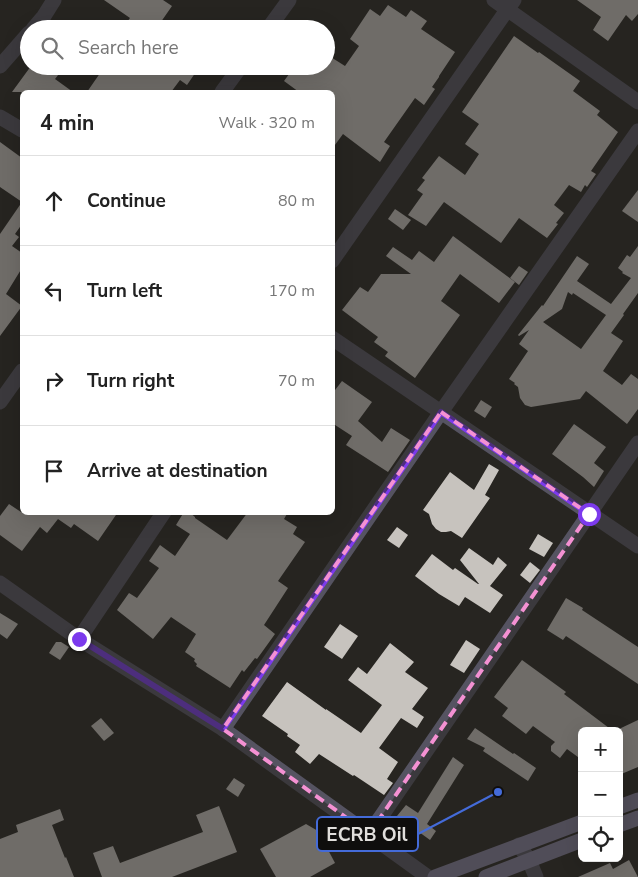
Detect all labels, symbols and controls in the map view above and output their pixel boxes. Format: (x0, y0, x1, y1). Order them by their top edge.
search box (20, 20, 335, 75)
icon: search (38, 34, 66, 62)
text: Search here (78, 35, 179, 61)
text: 4 min (40, 109, 94, 137)
text: Walk · 320 m (219, 112, 315, 134)
icon: ahead (40, 187, 68, 215)
text: Continue (87, 188, 166, 214)
text: 80 m (278, 190, 315, 212)
icon: left (40, 277, 68, 305)
text: Turn left (87, 278, 162, 304)
text: 170 m (268, 280, 315, 302)
icon: right (40, 367, 68, 395)
text: Turn right (87, 368, 174, 394)
text: 70 m (278, 370, 315, 392)
icon: arrive (40, 457, 68, 485)
text: Arrive at destination (87, 458, 268, 484)
route start (578, 503, 601, 526)
route end (68, 628, 91, 651)
map controls (578, 727, 623, 862)
button: + (578, 727, 623, 772)
button: − (578, 772, 623, 817)
callout: ECRB Oil (317, 817, 418, 851)
button: locate (578, 817, 623, 862)
text: ECRB Oil (326, 822, 408, 848)

